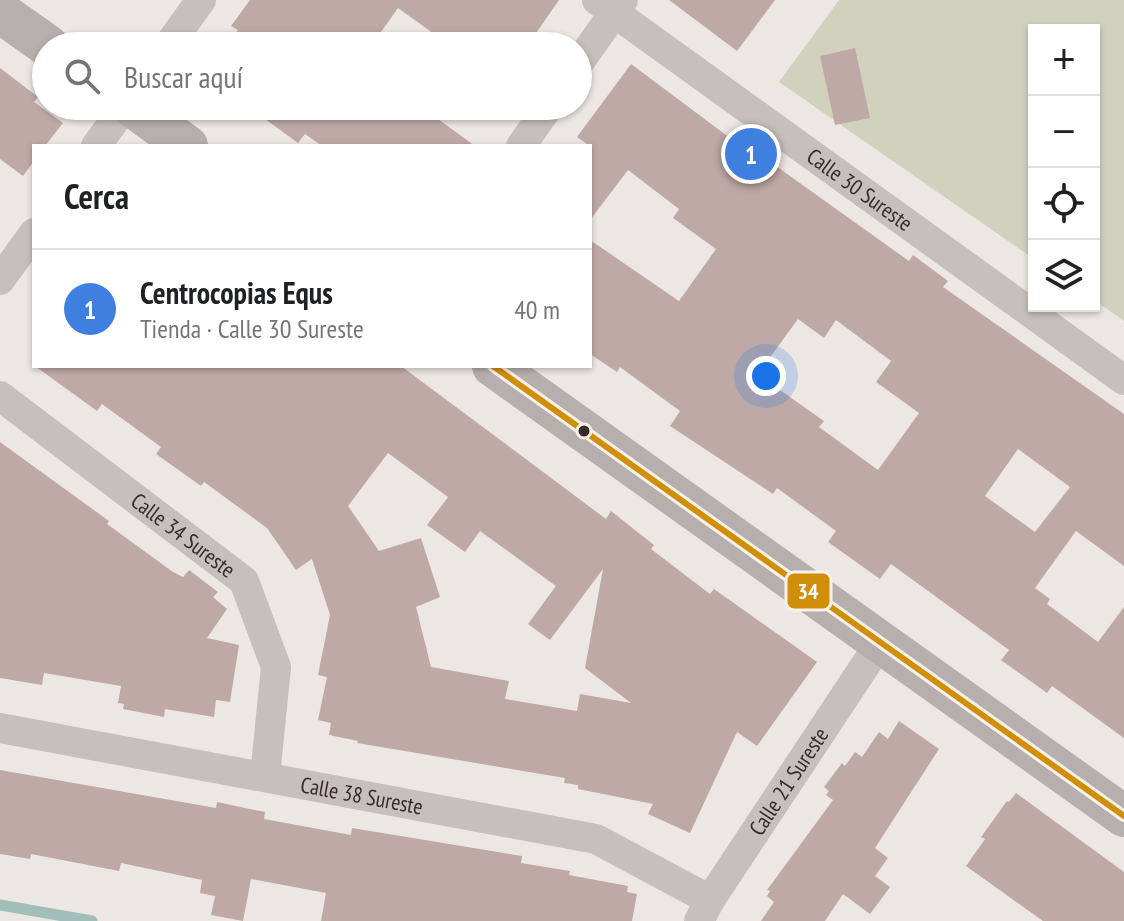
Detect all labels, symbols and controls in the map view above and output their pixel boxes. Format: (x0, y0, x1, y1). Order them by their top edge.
map controls (1028, 24, 1100, 312)
button: + (1028, 24, 1100, 96)
search box (32, 32, 592, 120)
icon: search (60, 54, 104, 98)
text: Buscar aquí (124, 57, 243, 96)
button: − (1028, 96, 1100, 168)
pin: 1 (725, 124, 777, 184)
street label: Calle 30 Sureste (801, 142, 918, 237)
button: locate (1028, 168, 1100, 240)
text: Cerca (64, 174, 129, 218)
button: layers (1028, 240, 1100, 312)
text: Centrocopias Equs (140, 273, 333, 312)
text: 1 (84, 293, 96, 326)
text: 40 m (514, 293, 560, 326)
text: Tienda · Calle 30 Sureste (140, 312, 364, 345)
your location (746, 356, 786, 396)
unlabelled marker (576, 423, 592, 439)
street label: Calle 34 Sureste (126, 486, 241, 583)
line badge: 34 (786, 572, 831, 610)
text: 34 (797, 577, 819, 605)
street label: Calle 21 Sureste (743, 722, 834, 841)
street label: Calle 38 Sureste (298, 770, 425, 820)

